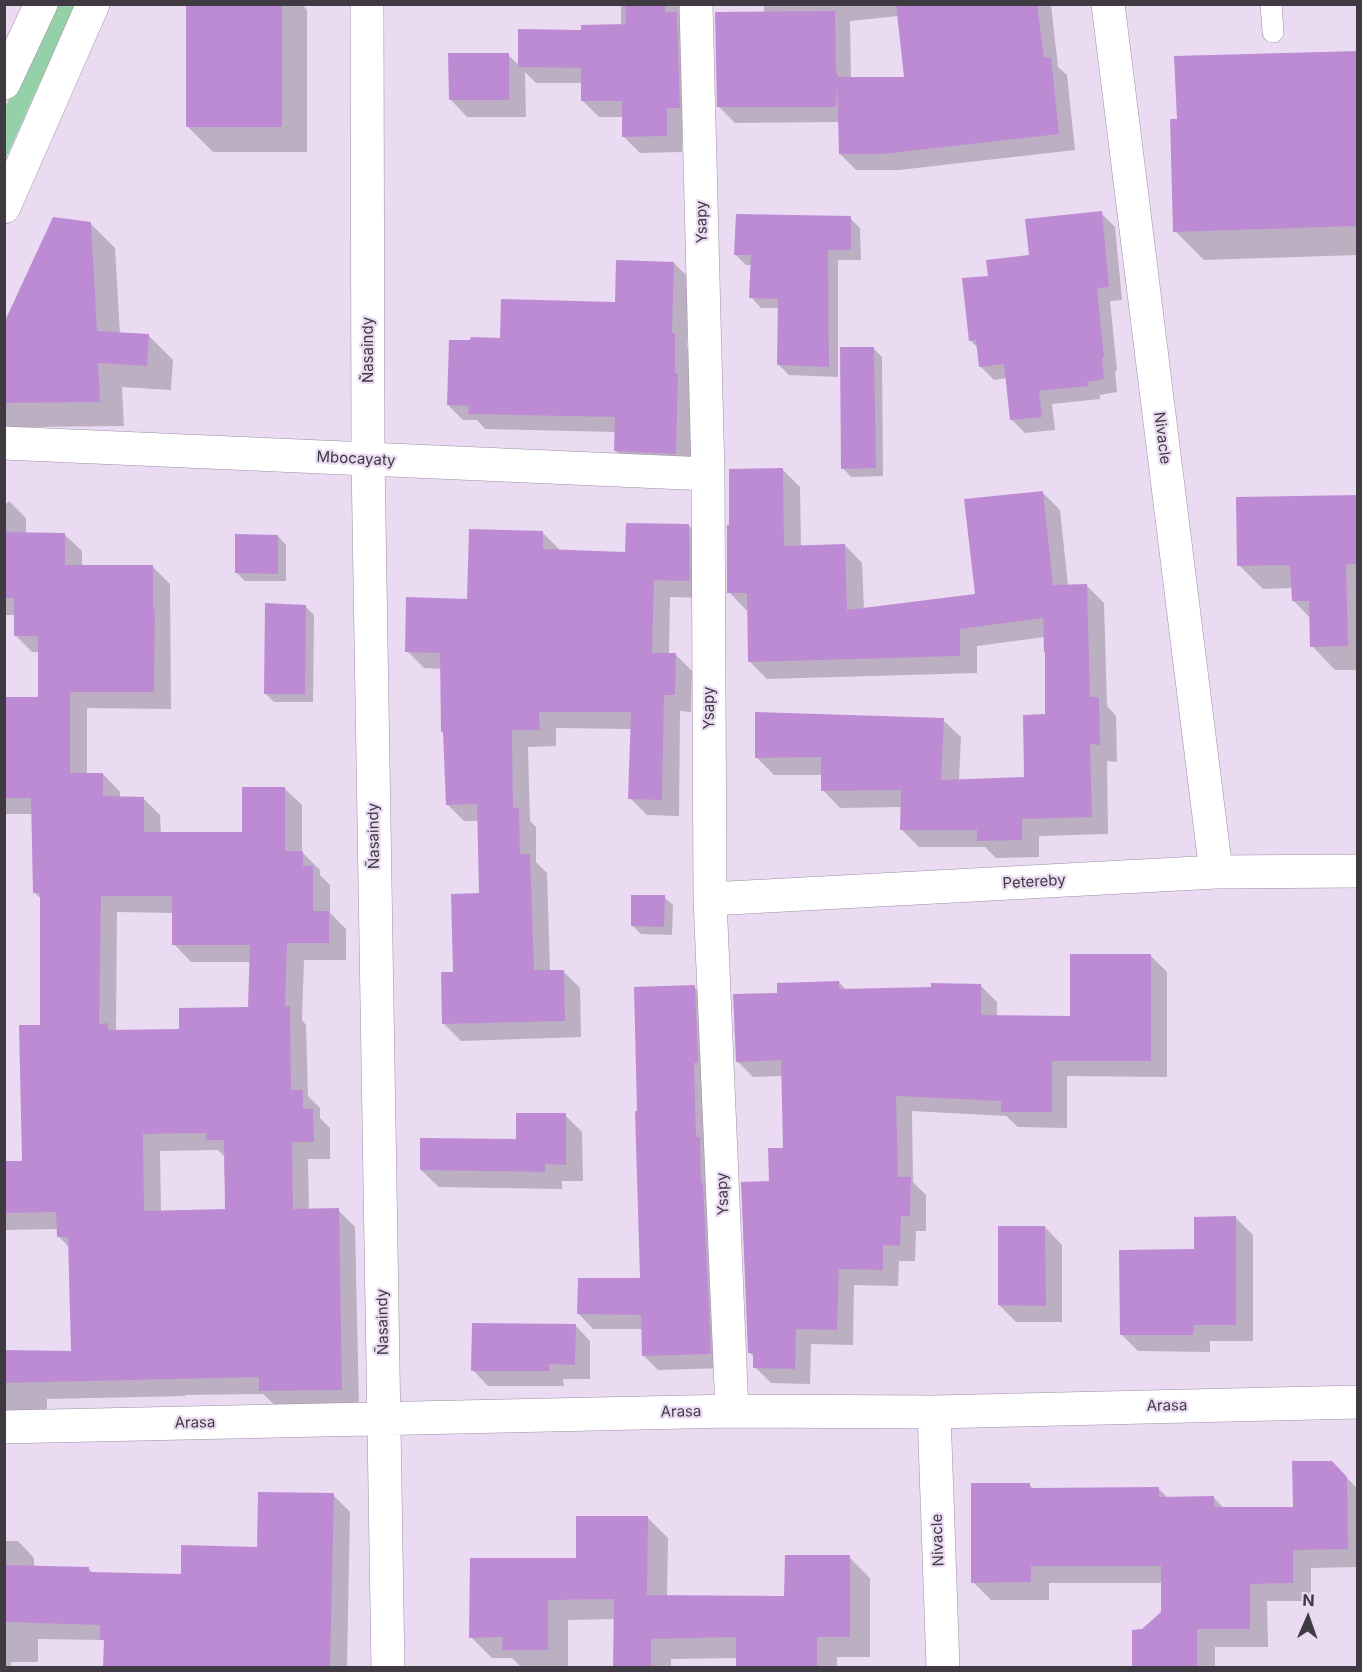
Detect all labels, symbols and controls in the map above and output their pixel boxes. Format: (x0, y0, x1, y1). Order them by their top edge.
street label: Ysapy (693, 200, 711, 244)
street label: Ñasaindy (359, 317, 377, 383)
street label: Nivacle (1150, 411, 1174, 465)
street label: Mbocayaty (316, 448, 396, 470)
street label: Ysapy (700, 687, 718, 729)
street label: Ñasaindy (364, 803, 384, 869)
street label: Petereby (1002, 871, 1066, 893)
street label: Ysapy (713, 1172, 733, 1216)
street label: Ñasaindy (373, 1289, 393, 1355)
street label: Arasa (1146, 1397, 1188, 1415)
street label: Arasa (660, 1403, 702, 1421)
street label: Arasa (174, 1414, 216, 1432)
street label: Nivacle (928, 1513, 948, 1567)
north arrow (1278, 1588, 1338, 1648)
text: N (1302, 1590, 1315, 1610)

